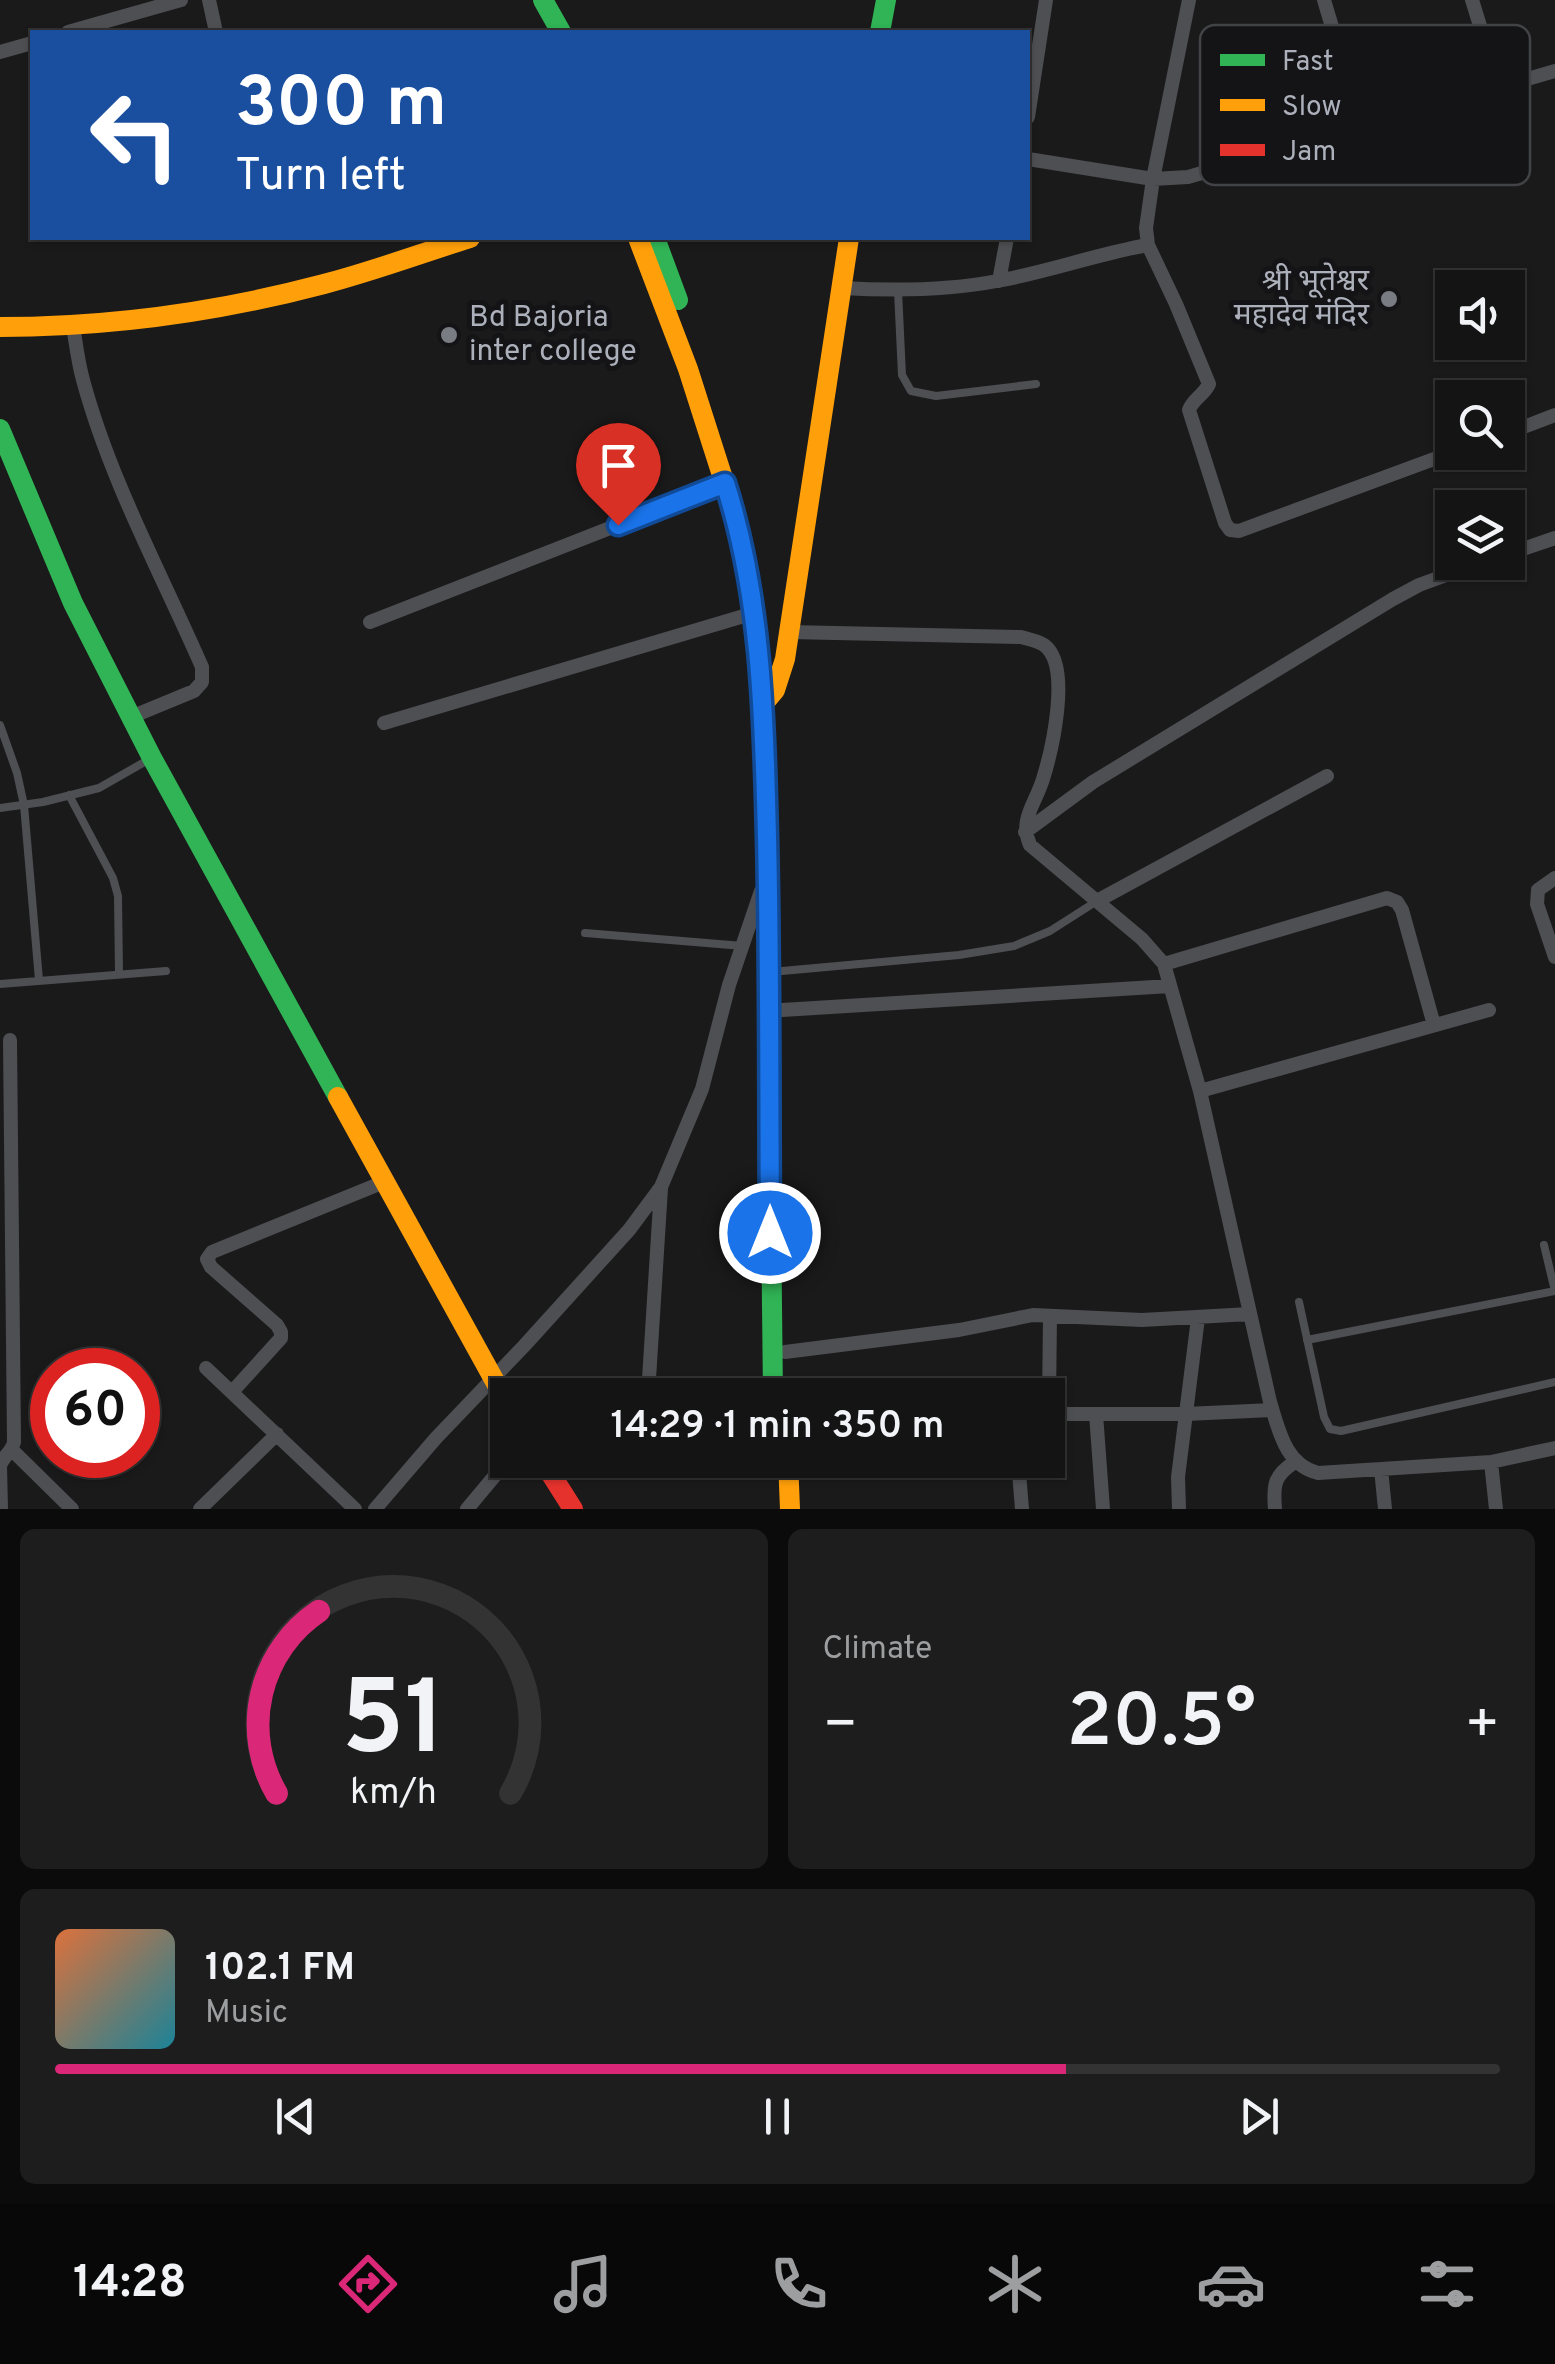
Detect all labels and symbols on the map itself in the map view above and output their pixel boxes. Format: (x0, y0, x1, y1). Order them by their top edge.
legend (1200, 25, 1530, 185)
text: Fast (1282, 45, 1334, 81)
text: Slow (1282, 90, 1341, 126)
text: Jam (1282, 135, 1336, 171)
place label: श्री भूतेश्वर महादेव मंदिर (1234, 262, 1370, 335)
marker: श्री भूतेश्वर महादेव मंदिर (1378, 288, 1400, 310)
place label: Bd Bajoria inter college (469, 300, 637, 371)
marker: Bd Bajoria inter college (438, 324, 460, 346)
pin (576, 423, 661, 526)
position arrow (718, 1181, 822, 1285)
speed limit sign: 60 (30, 1348, 160, 1478)

